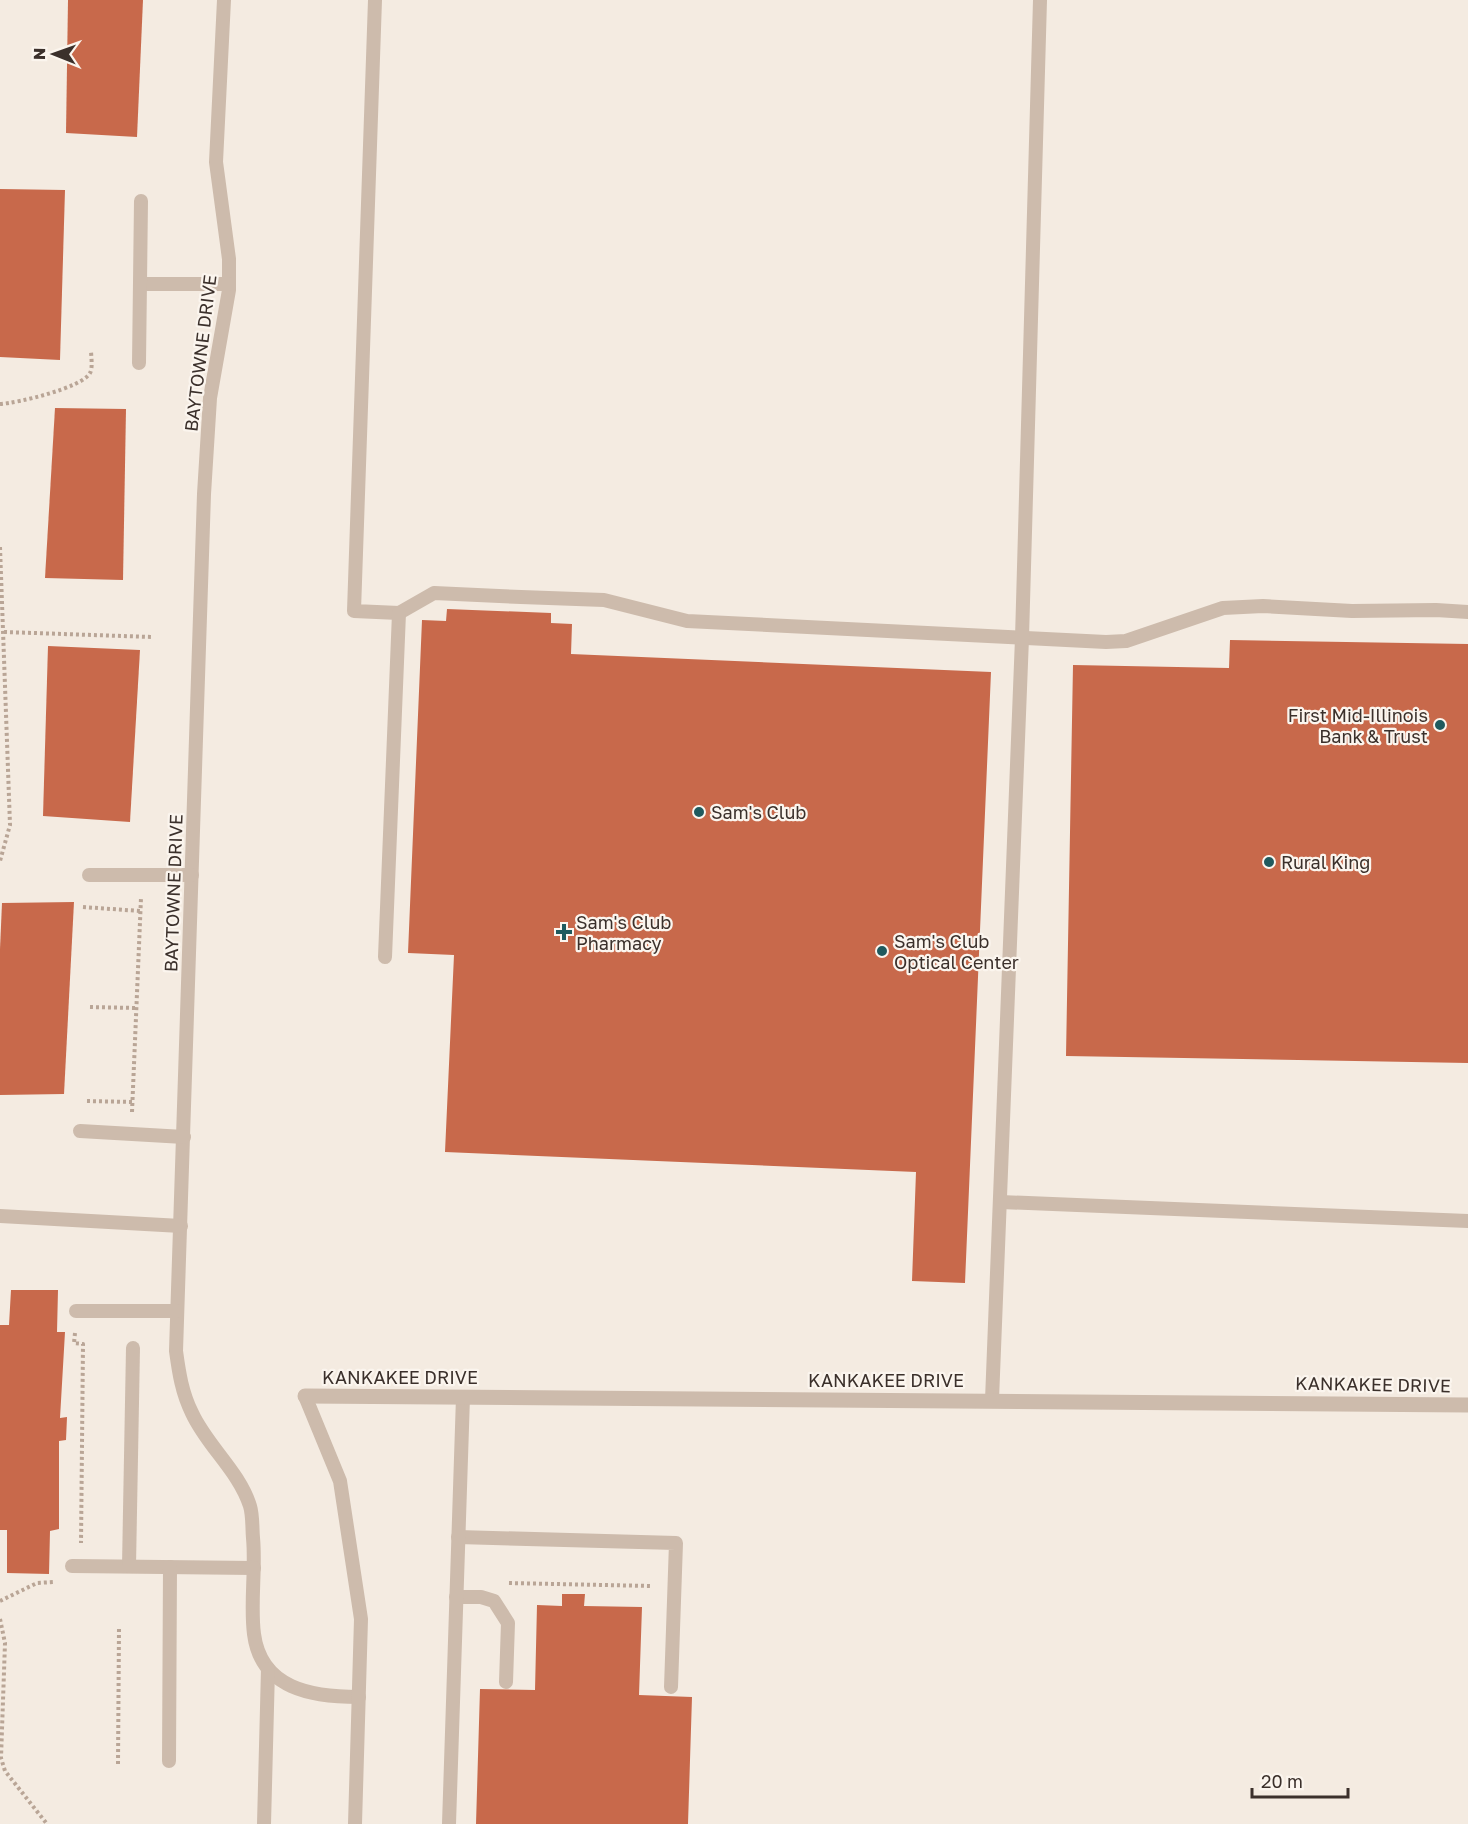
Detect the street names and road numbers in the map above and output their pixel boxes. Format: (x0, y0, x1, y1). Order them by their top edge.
street label: BAYTOWNE DRIVE (179, 273, 221, 433)
street label: BAYTOWNE DRIVE (159, 814, 187, 972)
street label: KANKAKEE DRIVE (322, 1366, 478, 1388)
street label: KANKAKEE DRIVE (808, 1369, 964, 1391)
street label: KANKAKEE DRIVE (1295, 1372, 1451, 1396)

